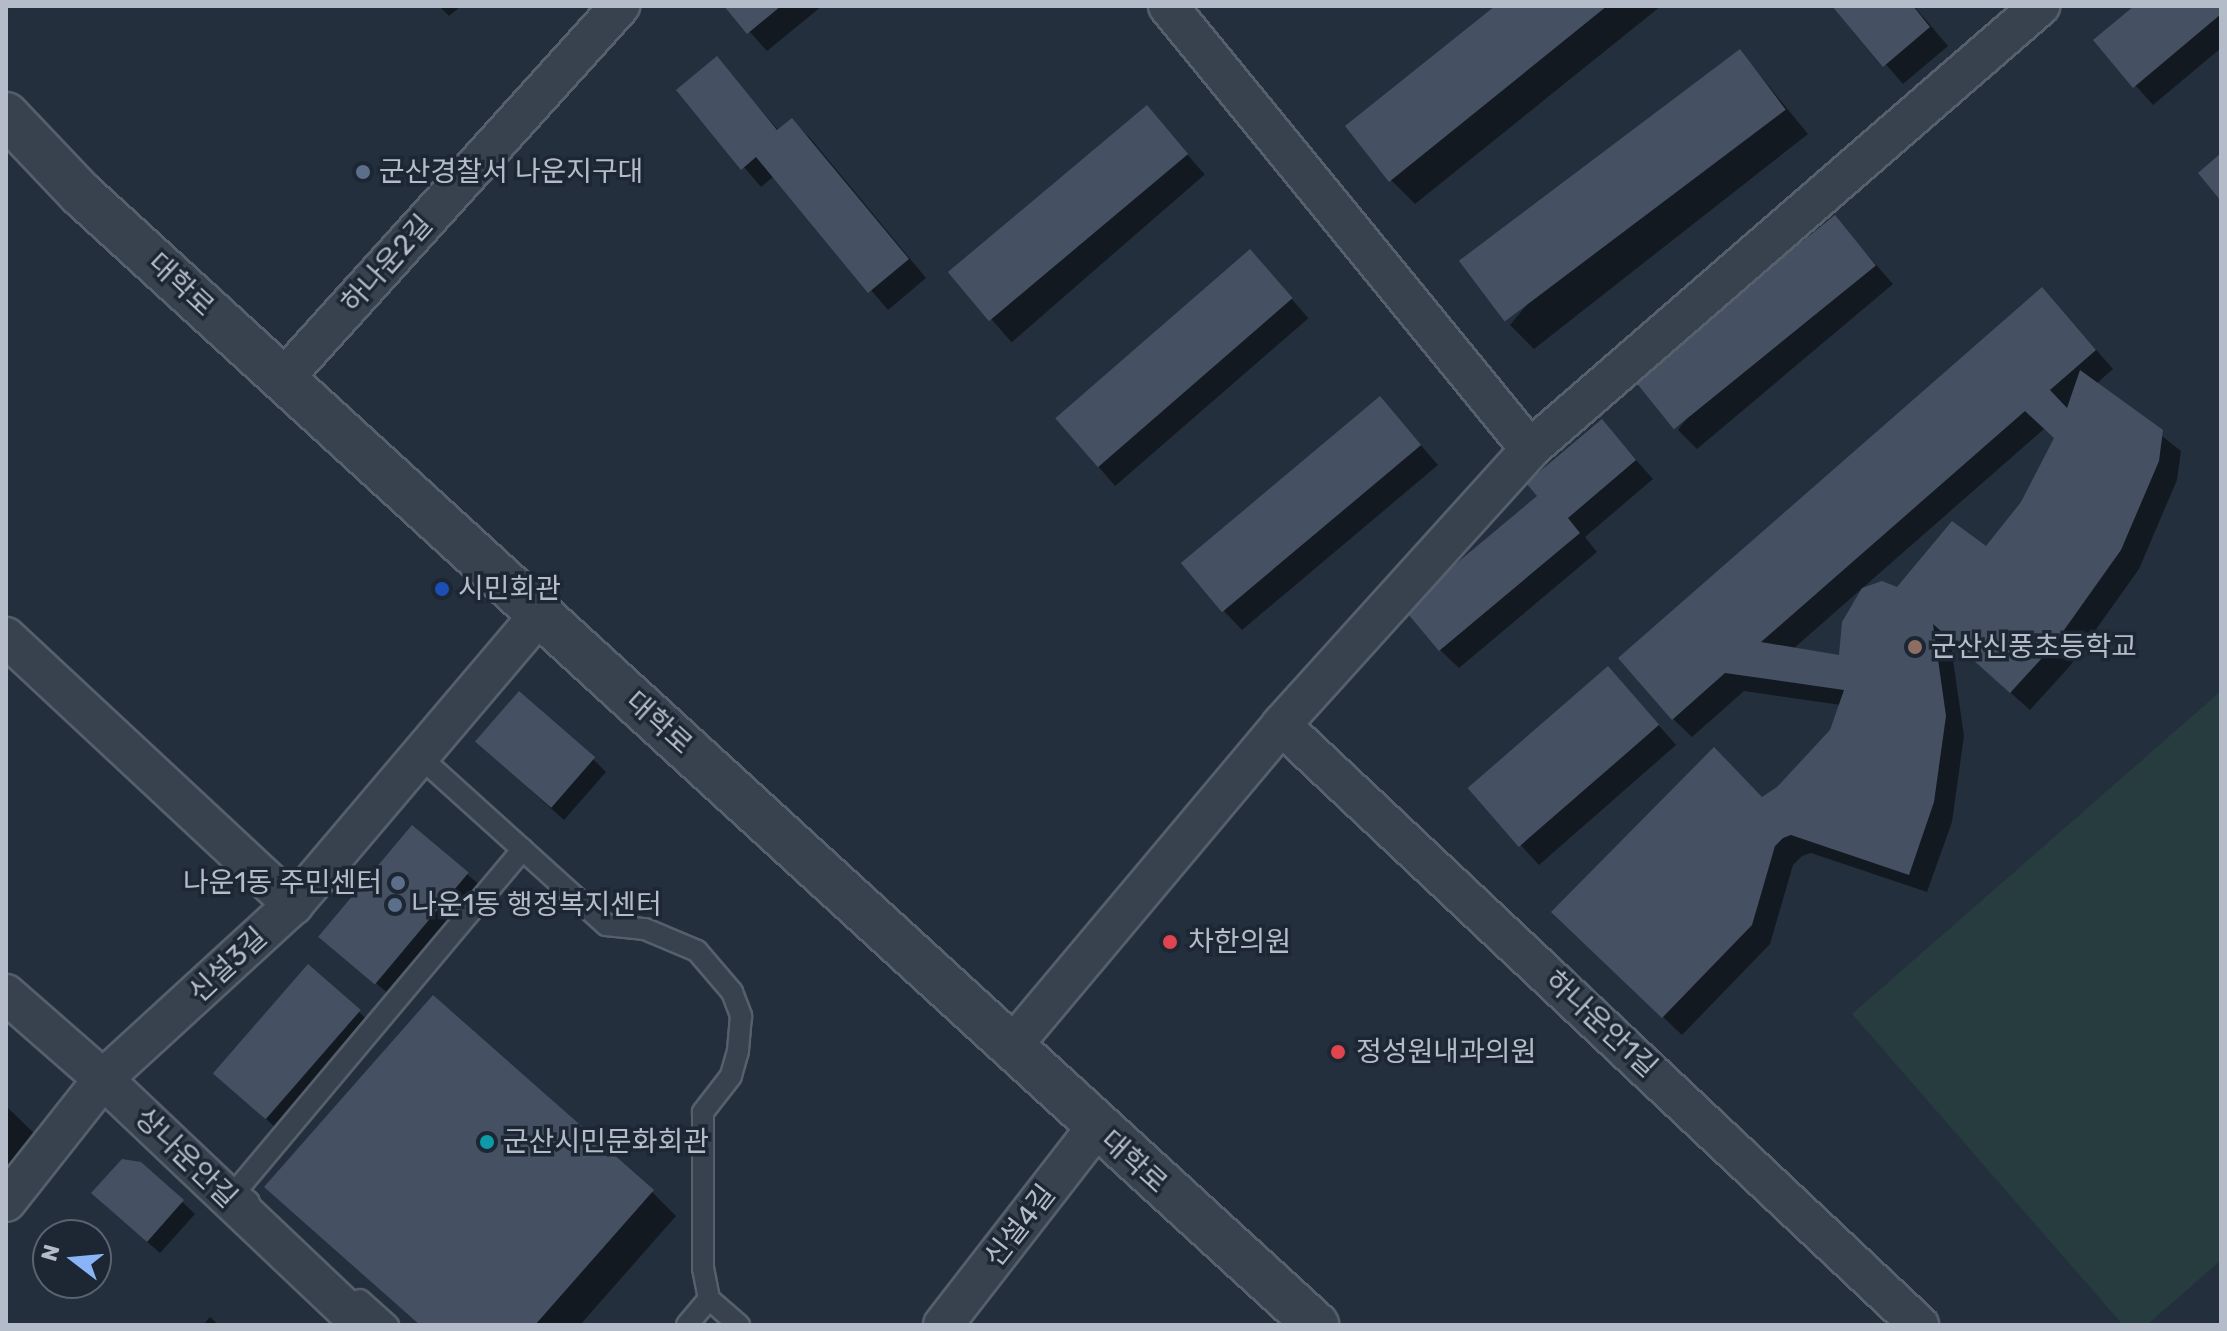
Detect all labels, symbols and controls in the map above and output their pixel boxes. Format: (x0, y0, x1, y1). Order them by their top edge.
place label: 군산경찰서 나운지구대 (379, 155, 643, 189)
marker: 군산경찰서 나운지구대 (354, 163, 372, 181)
street label: 하나운2길 (335, 208, 439, 320)
street label: 대학로 (141, 246, 221, 324)
place label: 시민회관 (458, 572, 561, 606)
marker: 시민회관 (433, 580, 451, 598)
place label: 군산신풍초등학교 (1931, 630, 2137, 664)
marker: 군산신풍초등학교 (1906, 638, 1924, 656)
street label: 대학로 (619, 685, 699, 761)
place label: 나운1동 주민센터 (183, 866, 382, 900)
marker: 나운1동 주민센터 (389, 874, 407, 892)
place label: 나운1동 행정복지센터 (411, 888, 662, 922)
marker: 나운1동 행정복지센터 (386, 896, 404, 914)
street label: 신설3길 (182, 921, 274, 1009)
place label: 차한의원 (1188, 925, 1291, 959)
marker: 차한의원 (1159, 931, 1181, 953)
street label: 하나운안1길 (1538, 964, 1664, 1084)
place label: 정성원내과의원 (1356, 1035, 1536, 1069)
marker: 정성원내과의원 (1327, 1041, 1349, 1063)
street label: 상나운안길 (128, 1101, 244, 1215)
street label: 대학로 (1094, 1124, 1174, 1200)
place label: 군산시민문화회관 (503, 1125, 709, 1159)
marker: 군산시민문화회관 (478, 1133, 496, 1151)
street label: 신설4길 (978, 1178, 1062, 1274)
north arrow (32, 1219, 112, 1299)
text: N (35, 1241, 66, 1264)

